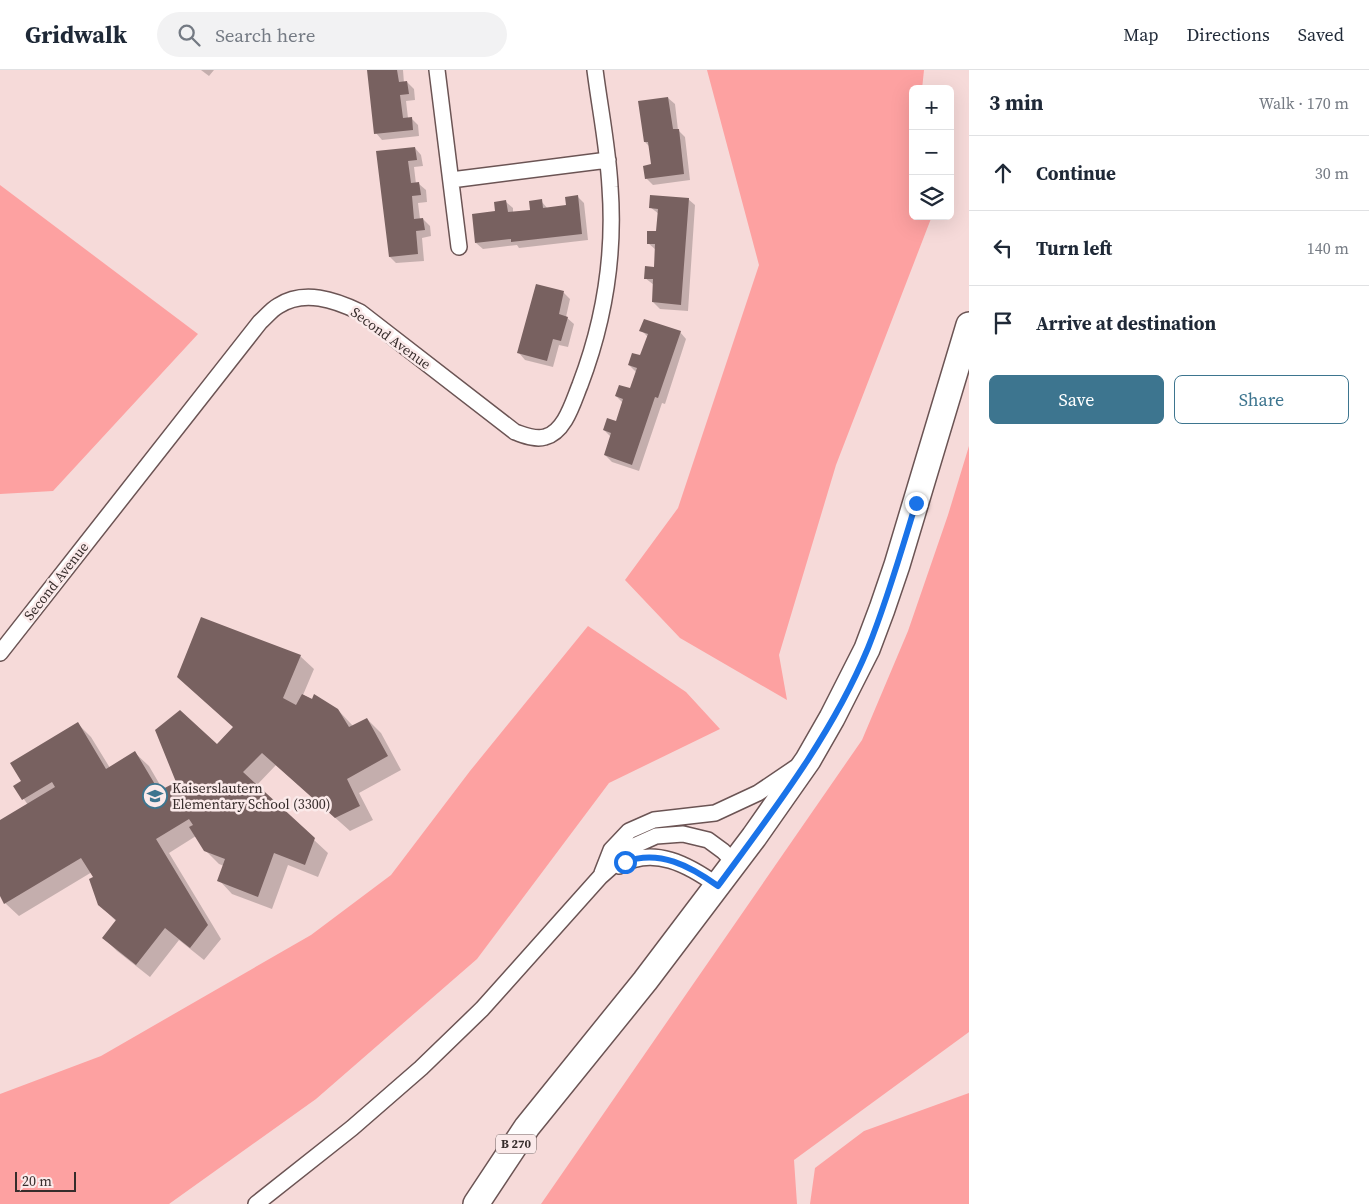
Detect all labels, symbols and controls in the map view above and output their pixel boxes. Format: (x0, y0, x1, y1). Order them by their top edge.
search box (157, 12, 507, 57)
text: Gridwalk (25, 18, 127, 51)
icon: search (175, 21, 203, 49)
text: Search here (215, 22, 315, 48)
text: Map (1123, 22, 1159, 47)
text: Directions (1187, 22, 1270, 47)
text: Saved (1298, 22, 1344, 47)
map controls (909, 85, 954, 220)
button: + (909, 85, 954, 130)
text: 3 min (989, 88, 1044, 117)
text: Walk · 170 m (1259, 92, 1349, 114)
button: − (909, 130, 954, 175)
icon: ahead (989, 159, 1017, 187)
text: Continue (1036, 160, 1116, 186)
text: 30 m (1315, 162, 1349, 184)
button: layers (909, 175, 954, 220)
icon: left (989, 234, 1017, 262)
text: Turn left (1036, 235, 1112, 261)
text: 140 m (1307, 237, 1349, 259)
street label: Second Avenue (347, 302, 435, 374)
icon: arrive (989, 309, 1017, 337)
text: Arrive at destination (1036, 310, 1216, 336)
button: Save (989, 375, 1164, 424)
button: Share (1174, 375, 1349, 424)
route end (905, 492, 928, 515)
street label: Second Avenue (19, 538, 93, 624)
place label: Kaiserslautern Elementary School (3300) (172, 778, 330, 814)
school or university icon: Kaiserslautern Elementary School (3300) (142, 783, 168, 809)
route start (614, 851, 637, 874)
road number: B 270 (496, 1134, 536, 1154)
scale bar (15, 1169, 76, 1192)
text: 20 m (22, 1171, 52, 1191)

